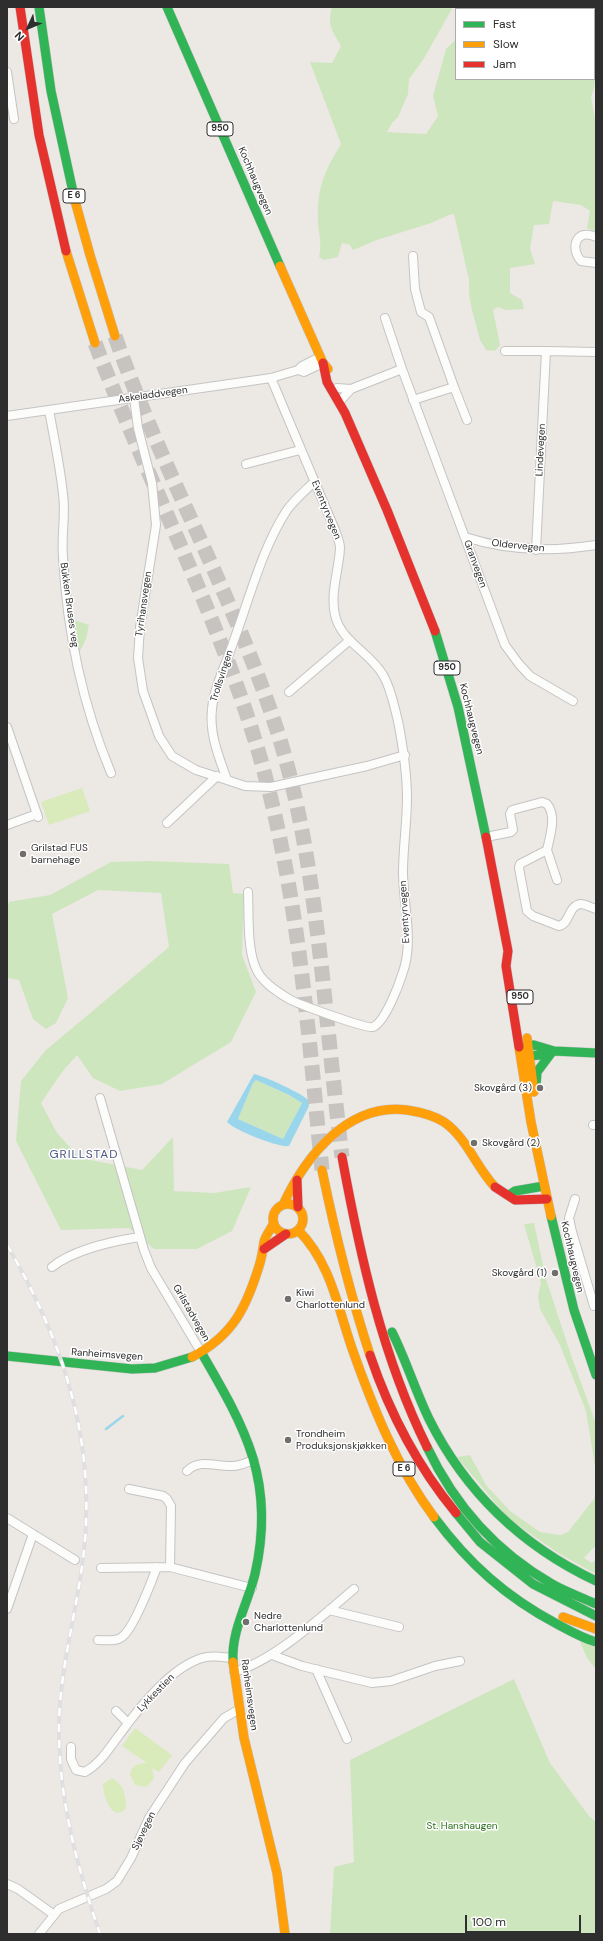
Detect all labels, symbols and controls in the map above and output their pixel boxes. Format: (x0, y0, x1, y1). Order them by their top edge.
north arrow (8, 8, 48, 48)
legend (455, 8, 595, 80)
text: Fast (493, 16, 516, 32)
text: N (12, 29, 27, 44)
text: Slow (493, 36, 519, 52)
text: Jam (493, 56, 516, 72)
road number: 950 (207, 122, 233, 136)
street label: Kochhaugvegen (235, 145, 275, 217)
road number: E 6 (63, 189, 85, 203)
street label: Askeladdvegen (118, 384, 188, 406)
street label: Lindevegen (534, 423, 548, 477)
street label: Eventyrvegen (309, 479, 343, 541)
street label: Oldervegen (491, 537, 545, 555)
street label: Granvegen (461, 539, 489, 589)
street label: Bukken Bruses veg (57, 562, 81, 648)
street label: Tyrihansvegen (133, 571, 155, 637)
street label: Trollsvingen (208, 649, 236, 703)
road number: 950 (434, 661, 460, 675)
street label: Kochhaugvegen (456, 682, 486, 756)
place label: Grilstad FUS barnehage (31, 842, 88, 866)
marker: Grilstad FUS barnehage (18, 849, 28, 859)
street label: Eventyrvegen (397, 880, 413, 944)
road number: 950 (507, 990, 533, 1004)
place label: Skovgård (3) (474, 1082, 532, 1094)
marker: Skovgård (3) (535, 1083, 545, 1093)
place label: Skovgård (2) (482, 1137, 540, 1149)
marker: Skovgård (2) (469, 1138, 479, 1148)
district label: GRILLSTAD (49, 1148, 119, 1162)
street label: Kochhaugvegen (558, 1220, 586, 1294)
place label: Skovgård (1) (492, 1267, 547, 1279)
marker: Skovgård (1) (550, 1268, 560, 1278)
street label: Grilstadvegen (170, 1282, 212, 1344)
place label: Kiwi Charlottenlund (296, 1287, 365, 1310)
marker: Kiwi Charlottenlund (283, 1294, 293, 1304)
street label: Ranheimsvegen (71, 1347, 143, 1363)
place label: Trondheim Produksjonskjøkken (296, 1428, 387, 1452)
marker: Trondheim Produksjonskjøkken (283, 1435, 293, 1445)
road number: E 6 (393, 1462, 415, 1476)
place label: Nedre Charlottenlund (254, 1610, 323, 1634)
marker: Nedre Charlottenlund (241, 1617, 251, 1627)
street label: Ranheimsvegen (238, 1659, 260, 1731)
street label: Lykkestien (135, 1672, 177, 1714)
street label: Sjøvegen (130, 1810, 158, 1852)
park label: St. Hanshaugen (426, 1820, 498, 1832)
scale bar (467, 1907, 583, 1933)
text: 100 m (472, 1914, 506, 1930)

